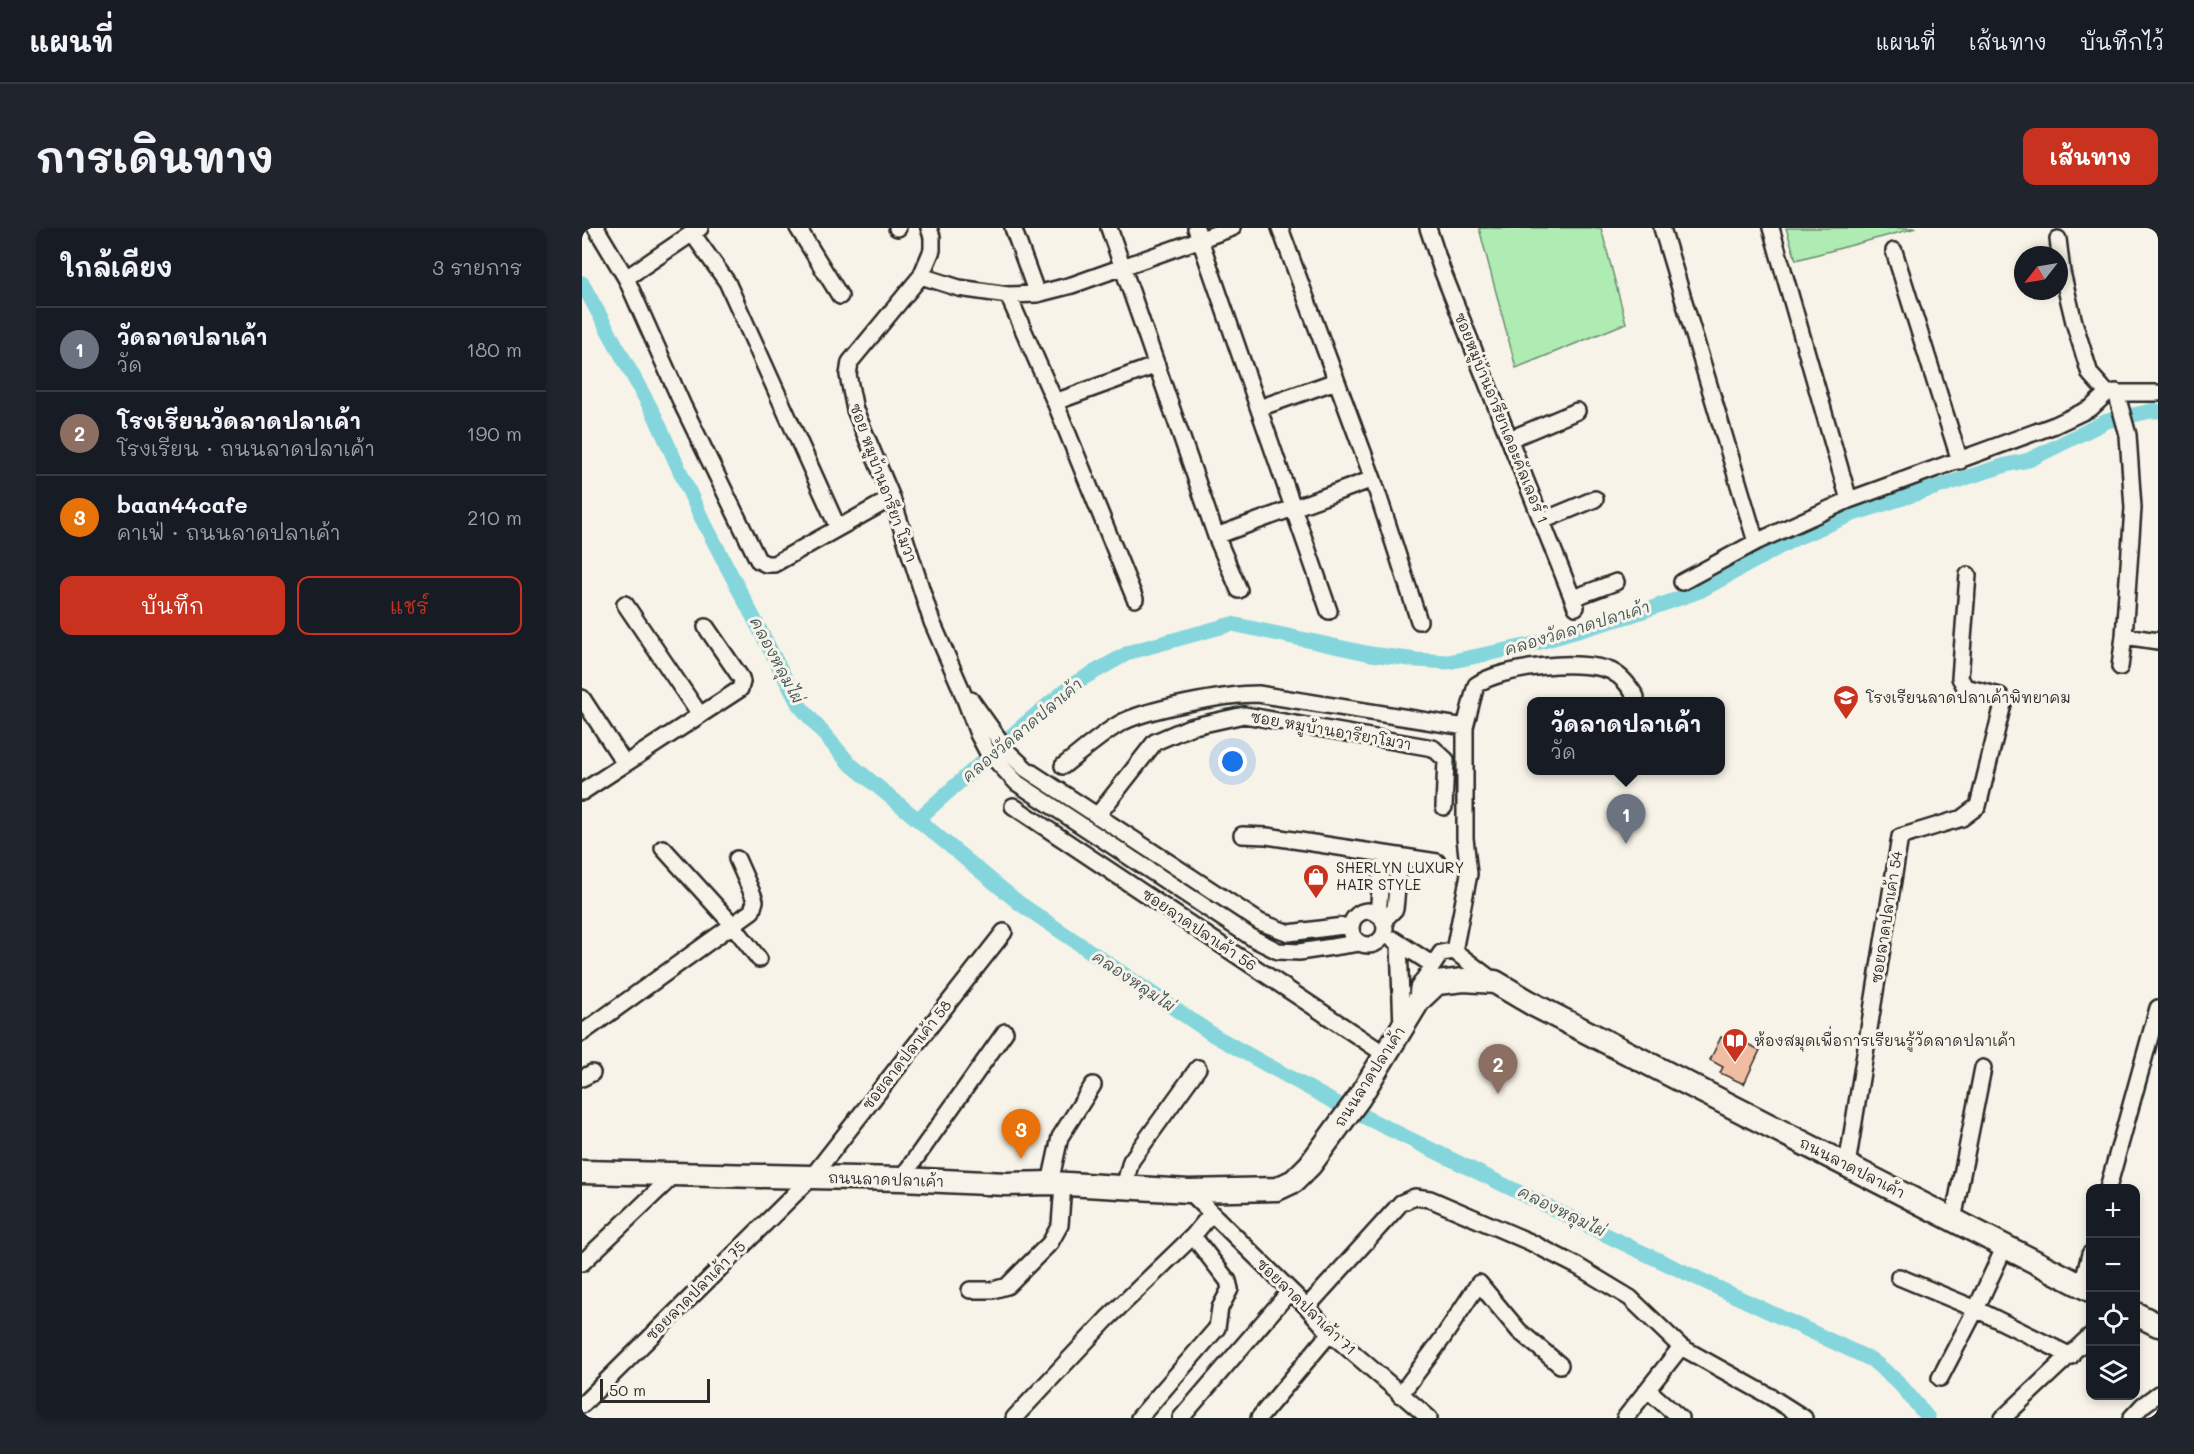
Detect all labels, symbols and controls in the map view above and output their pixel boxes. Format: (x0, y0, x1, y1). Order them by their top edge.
text: แผนที่ (30, 23, 113, 59)
text: แผนที่ (1876, 28, 1936, 55)
text: เส้นทาง (1969, 28, 2047, 55)
text: บันทึกไว้ (2080, 28, 2164, 55)
button: เส้นทาง (2023, 128, 2158, 185)
text: การเดินทาง (36, 129, 274, 184)
north arrow (2014, 246, 2068, 300)
text: ใกล้เคียง (60, 250, 172, 284)
text: 3 รายการ (432, 254, 522, 280)
street label: ซอยหมู่บ้านอารียาเดอะคัลเลอร์ 1 (1448, 309, 1554, 527)
text: วัดลาดปลาเค้า (117, 322, 267, 351)
text: 1 (75, 336, 84, 362)
text: 180 m (466, 336, 522, 362)
text: วัด (117, 351, 143, 377)
street label: ซอย หมูบ้านอารียา โมวา (844, 400, 922, 566)
text: โรงเรียนวัดลาดปลาเค้า (117, 406, 361, 435)
text: 2 (74, 420, 85, 446)
text: 190 m (467, 420, 522, 446)
text: โรงเรียน · ถนนลาดปลาเค้า (117, 435, 375, 461)
text: baan44cafe (117, 490, 248, 519)
text: 3 (74, 504, 86, 530)
text: 210 m (467, 504, 522, 530)
text: คาเฟ่ · ถนนลาดปลาเค้า (117, 519, 340, 545)
button: บันทึก (60, 576, 285, 635)
button: แชร์ (297, 576, 522, 635)
water label: คลองวัดลาดปลาเค้า (1502, 595, 1652, 660)
water label: คลองหลุมไผ่ (743, 613, 810, 709)
water label: คลองวัดลาดปลาเค้า (957, 673, 1086, 786)
school or university icon: โรงเรียนลาดปลาเค้าพิทยาคม (1831, 683, 1861, 721)
place label: โรงเรียนลาดปลาเค้าพิทยาคม (1865, 687, 2071, 707)
popup (1527, 697, 1725, 775)
street label: ซอย หมูบ้านอารียาโมวา (1249, 706, 1413, 756)
text: วัดลาดปลาเค้า (1551, 709, 1701, 738)
text: วัด (1551, 738, 1576, 764)
your location (1218, 747, 1247, 776)
pin: 1 (1606, 794, 1646, 844)
street label: ซอยลาดปลาเค้า 54 (1866, 849, 1906, 985)
place label: SHERLYN LUXURY HAIR STYLE (1336, 857, 1464, 894)
shop icon: SHERLYN LUXURY HAIR STYLE (1301, 862, 1331, 900)
street label: ซอยลาดปลาเค้า 56 (1138, 883, 1261, 975)
water label: คลองหลุมไผ่ (1087, 945, 1180, 1019)
street label: ซอยลาดปลาเค้า 58 (857, 995, 955, 1113)
street label: ถนนลาดปลาเค้า (1329, 1022, 1409, 1131)
place label: ห้องสมุดเพื่อการเรียนรู้วัดลาดปลาเค้า (1754, 1025, 2016, 1052)
library icon: ห้องสมุดเพื่อการเรียนรู้วัดลาดปลาเค้า (1720, 1026, 1750, 1064)
pin: 2 (1478, 1044, 1518, 1094)
pin: 3 (1002, 1110, 1040, 1159)
street label: ถนนลาดปลาเค้า (1796, 1132, 1909, 1202)
street label: ถนนลาดปลาเค้า (828, 1167, 944, 1191)
water label: คลองหลุมไผ่ (1514, 1180, 1610, 1244)
map controls (2086, 1184, 2140, 1400)
button: + (2086, 1184, 2140, 1238)
street label: ซอยลาดปลาเค้า 75 (641, 1236, 750, 1345)
button: − (2086, 1238, 2140, 1292)
street label: ซอยลาดปลาเค้า 71 (1253, 1253, 1361, 1359)
button: locate (2086, 1292, 2140, 1346)
button: layers (2086, 1346, 2140, 1400)
scale bar (600, 1376, 710, 1404)
text: 50 m (609, 1379, 646, 1400)

